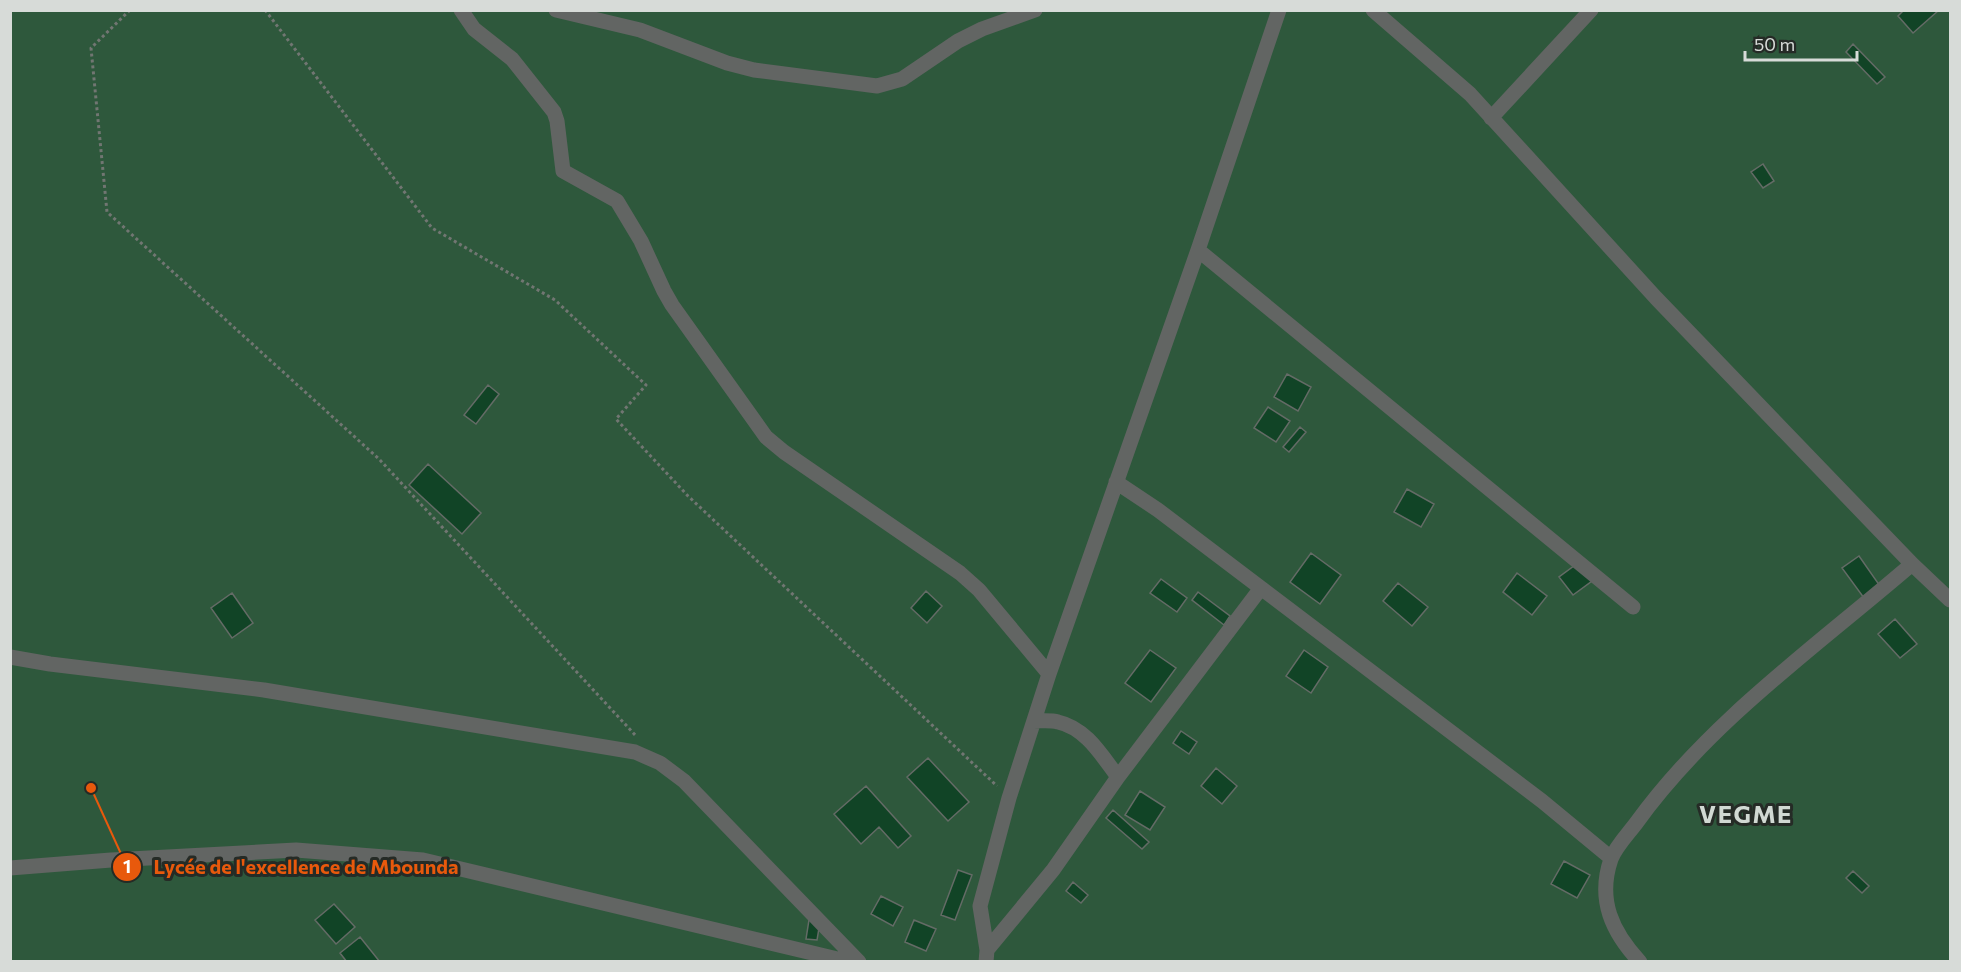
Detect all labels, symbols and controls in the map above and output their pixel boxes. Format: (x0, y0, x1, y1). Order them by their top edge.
scale bar (1745, 24, 1858, 62)
text: 50 m (1754, 33, 1795, 55)
district label: VEGME (1699, 799, 1793, 828)
callout: Lycée de l'excellence de Mbounda (112, 848, 471, 886)
text: Lycée de l'excellence de Mbounda (154, 854, 458, 878)
text: 1 (123, 855, 131, 877)

